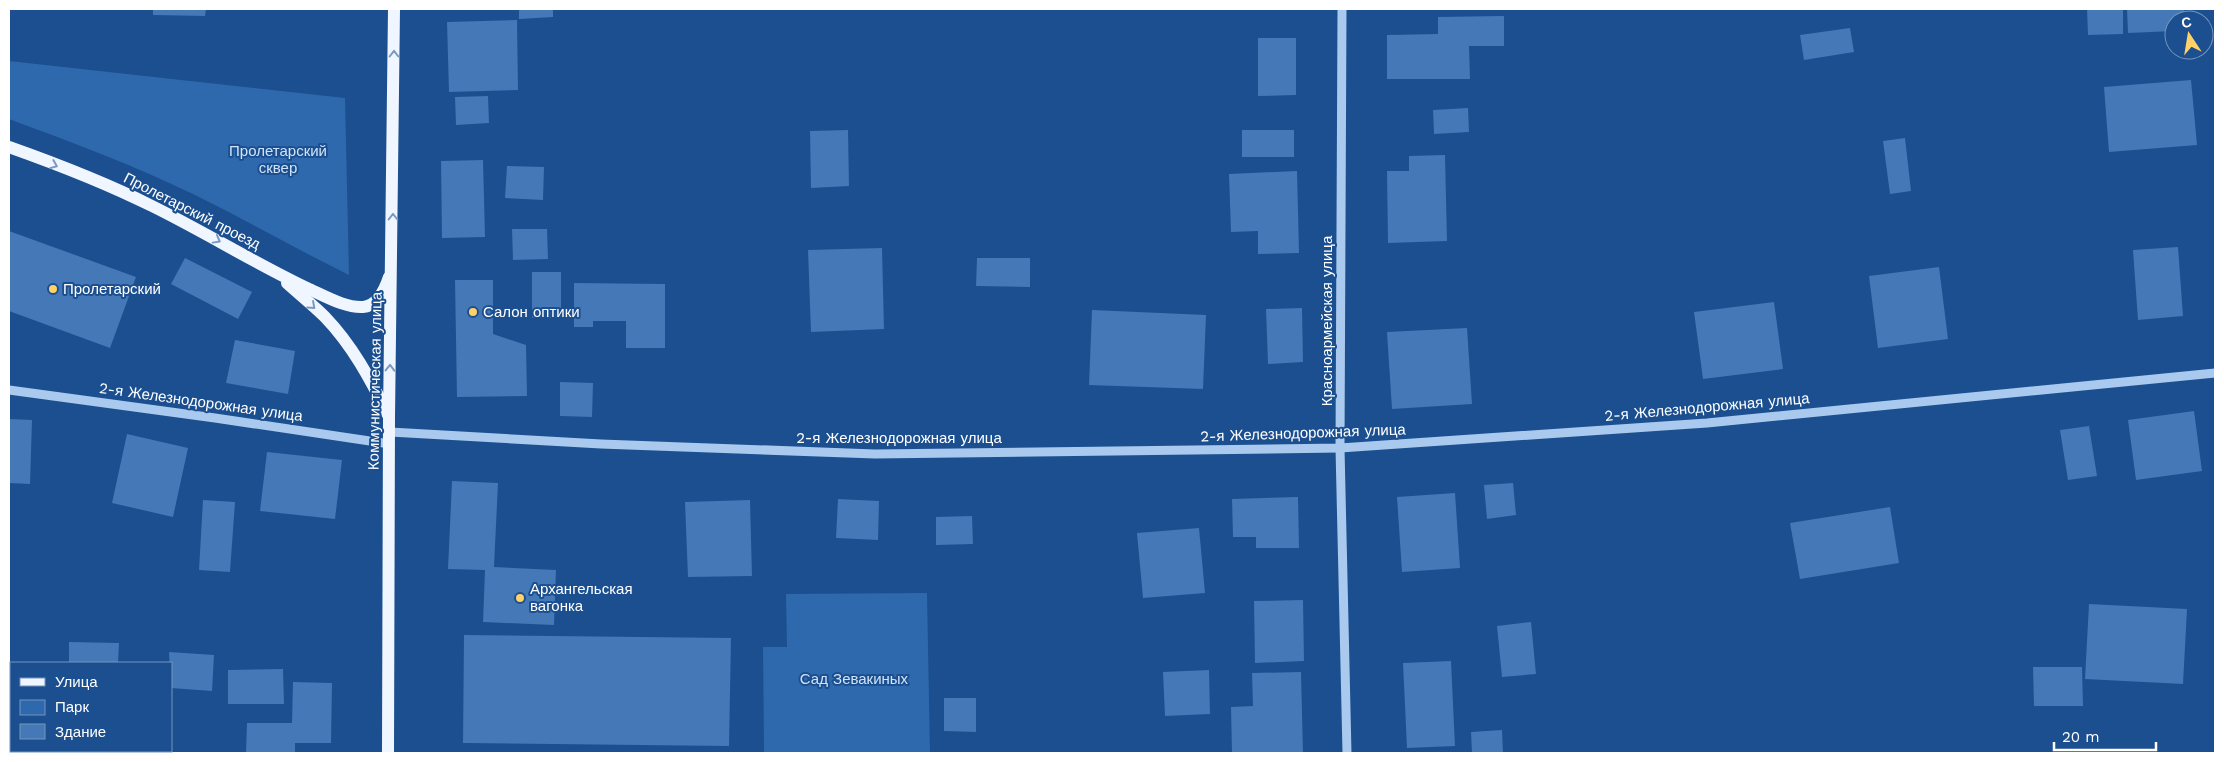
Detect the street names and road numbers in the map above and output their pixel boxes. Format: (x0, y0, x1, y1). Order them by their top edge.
street label: Пролетарский проезд (121, 169, 264, 253)
street label: Красноармейская улица (1318, 235, 1336, 406)
street label: Коммунистическая улица (364, 291, 386, 470)
street label: 2-я Железнодорожная улица (98, 379, 305, 425)
street label: 2-я Железнодорожная улица (1604, 389, 1811, 425)
street label: 2-я Железнодорожная улица (1200, 420, 1407, 446)
street label: 2-я Железнодорожная улица (796, 429, 1002, 447)

